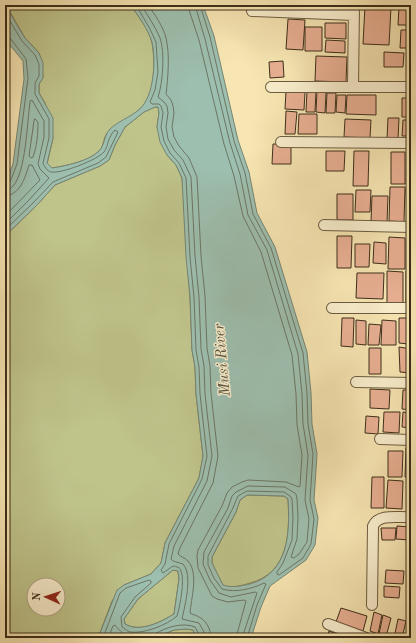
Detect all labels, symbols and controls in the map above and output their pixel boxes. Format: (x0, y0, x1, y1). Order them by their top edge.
water label: Musi River (212, 322, 234, 398)
north arrow (26, 577, 66, 617)
text: N (32, 591, 43, 601)

